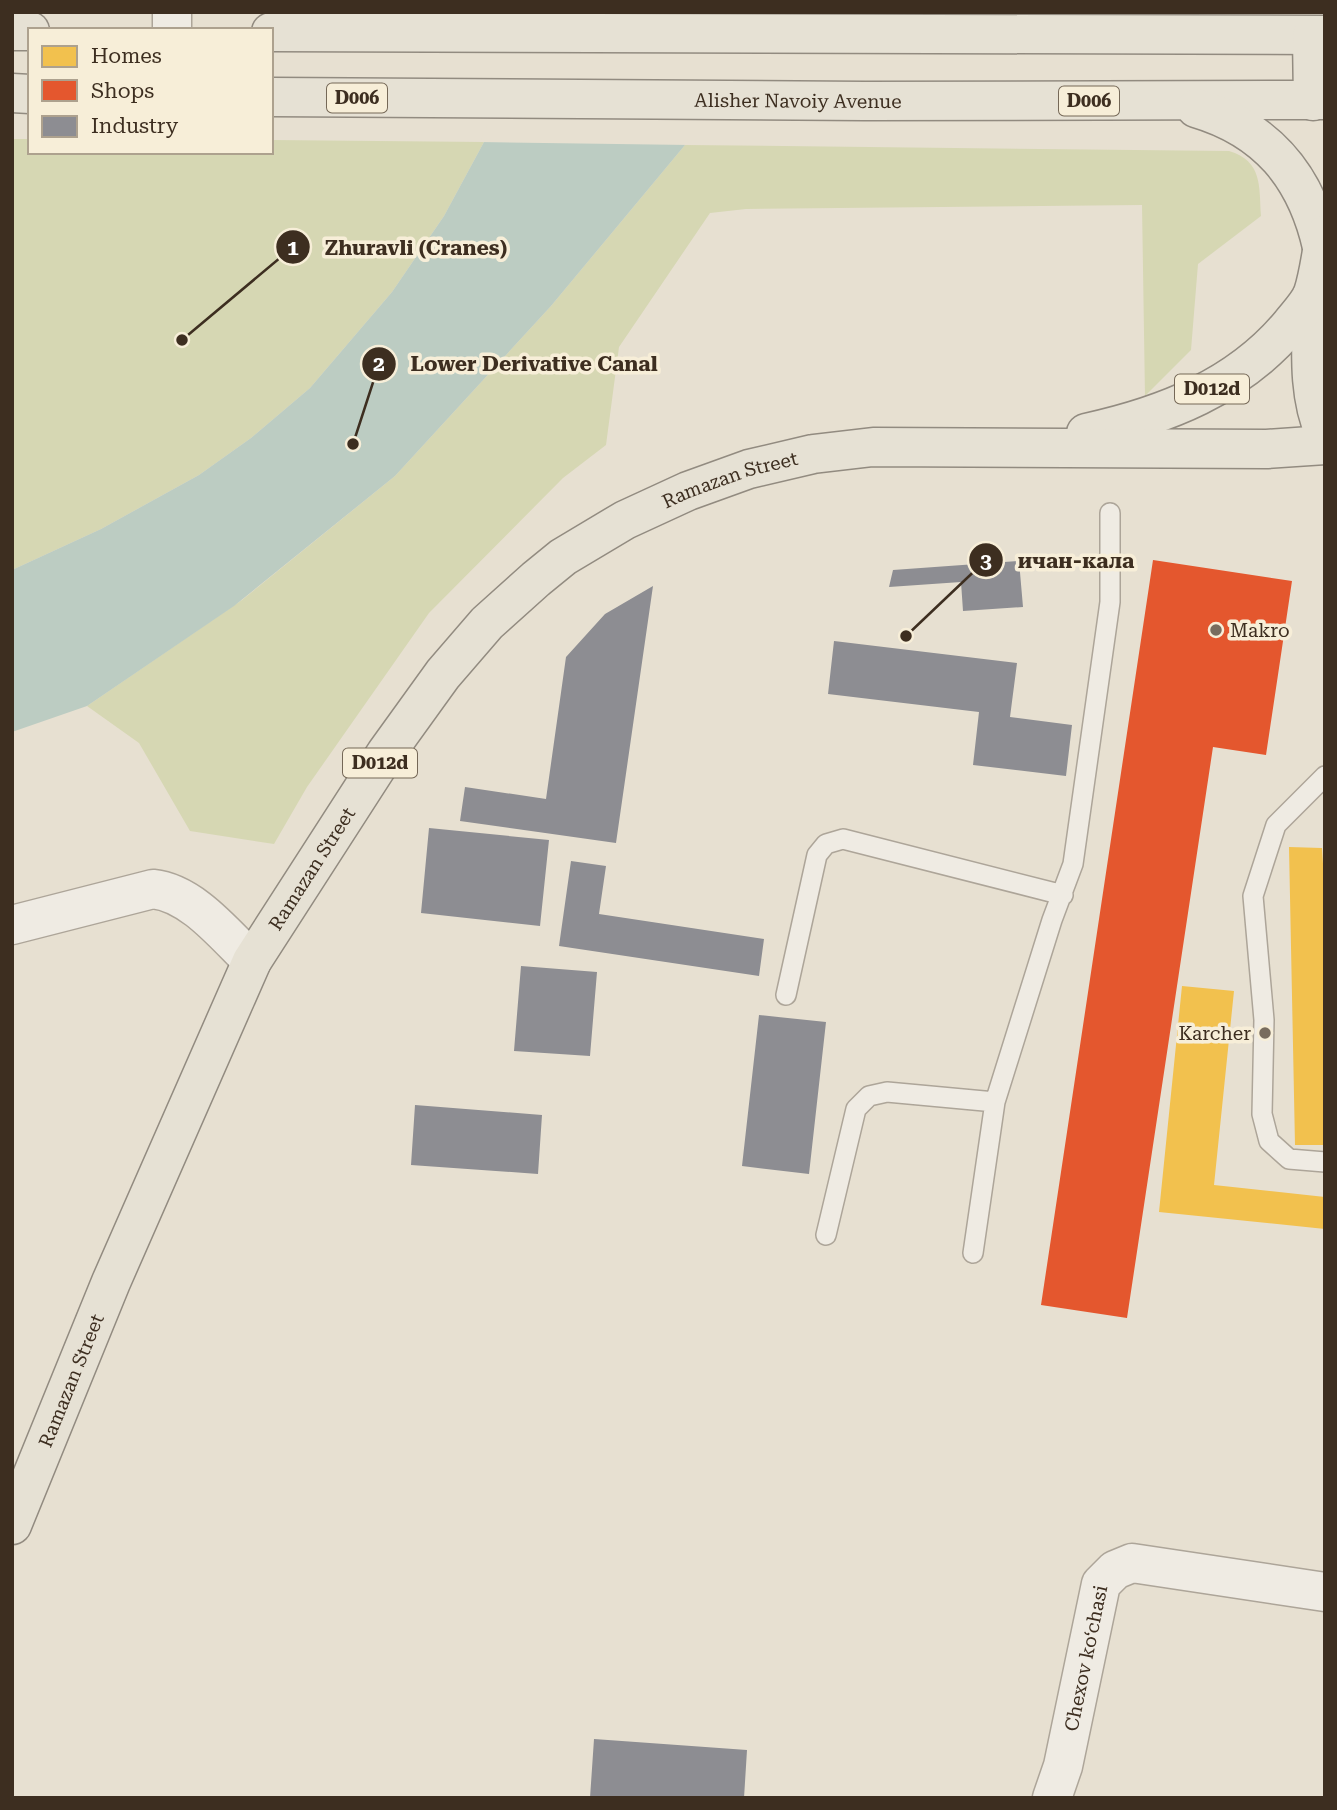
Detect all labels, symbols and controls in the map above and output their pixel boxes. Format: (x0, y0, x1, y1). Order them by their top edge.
legend (28, 28, 273, 154)
text: Homes (91, 44, 162, 68)
text: Shops (91, 79, 154, 103)
road number: D006 (327, 84, 387, 113)
road number: D006 (1059, 86, 1119, 116)
street label: Alisher Navoiy Avenue (694, 89, 902, 113)
text: Industry (91, 114, 179, 138)
callout: Zhuravli (Cranes) (276, 226, 521, 268)
text: 1 (287, 236, 299, 260)
text: Zhuravli (Cranes) (325, 236, 507, 260)
callout: Lower Derivative Canal (361, 343, 671, 385)
text: 2 (373, 352, 385, 376)
text: Lower Derivative Canal (410, 352, 658, 376)
road number: D012d (1175, 374, 1249, 404)
street label: Ramazan Street (659, 447, 800, 513)
callout: ичан-кала (968, 539, 1148, 581)
text: 3 (980, 549, 992, 573)
text: ичан-кала (1018, 549, 1135, 573)
place label: Makro (1230, 619, 1290, 642)
marker: Makro (1208, 622, 1224, 638)
road number: D012d (343, 748, 417, 778)
street label: Ramazan Street (264, 803, 360, 935)
place label: Karcher (1178, 1022, 1251, 1045)
marker: Karcher (1257, 1025, 1273, 1041)
street label: Ramazan Street (34, 1311, 109, 1451)
street label: Chexov ko‘chasi (1060, 1583, 1112, 1733)

